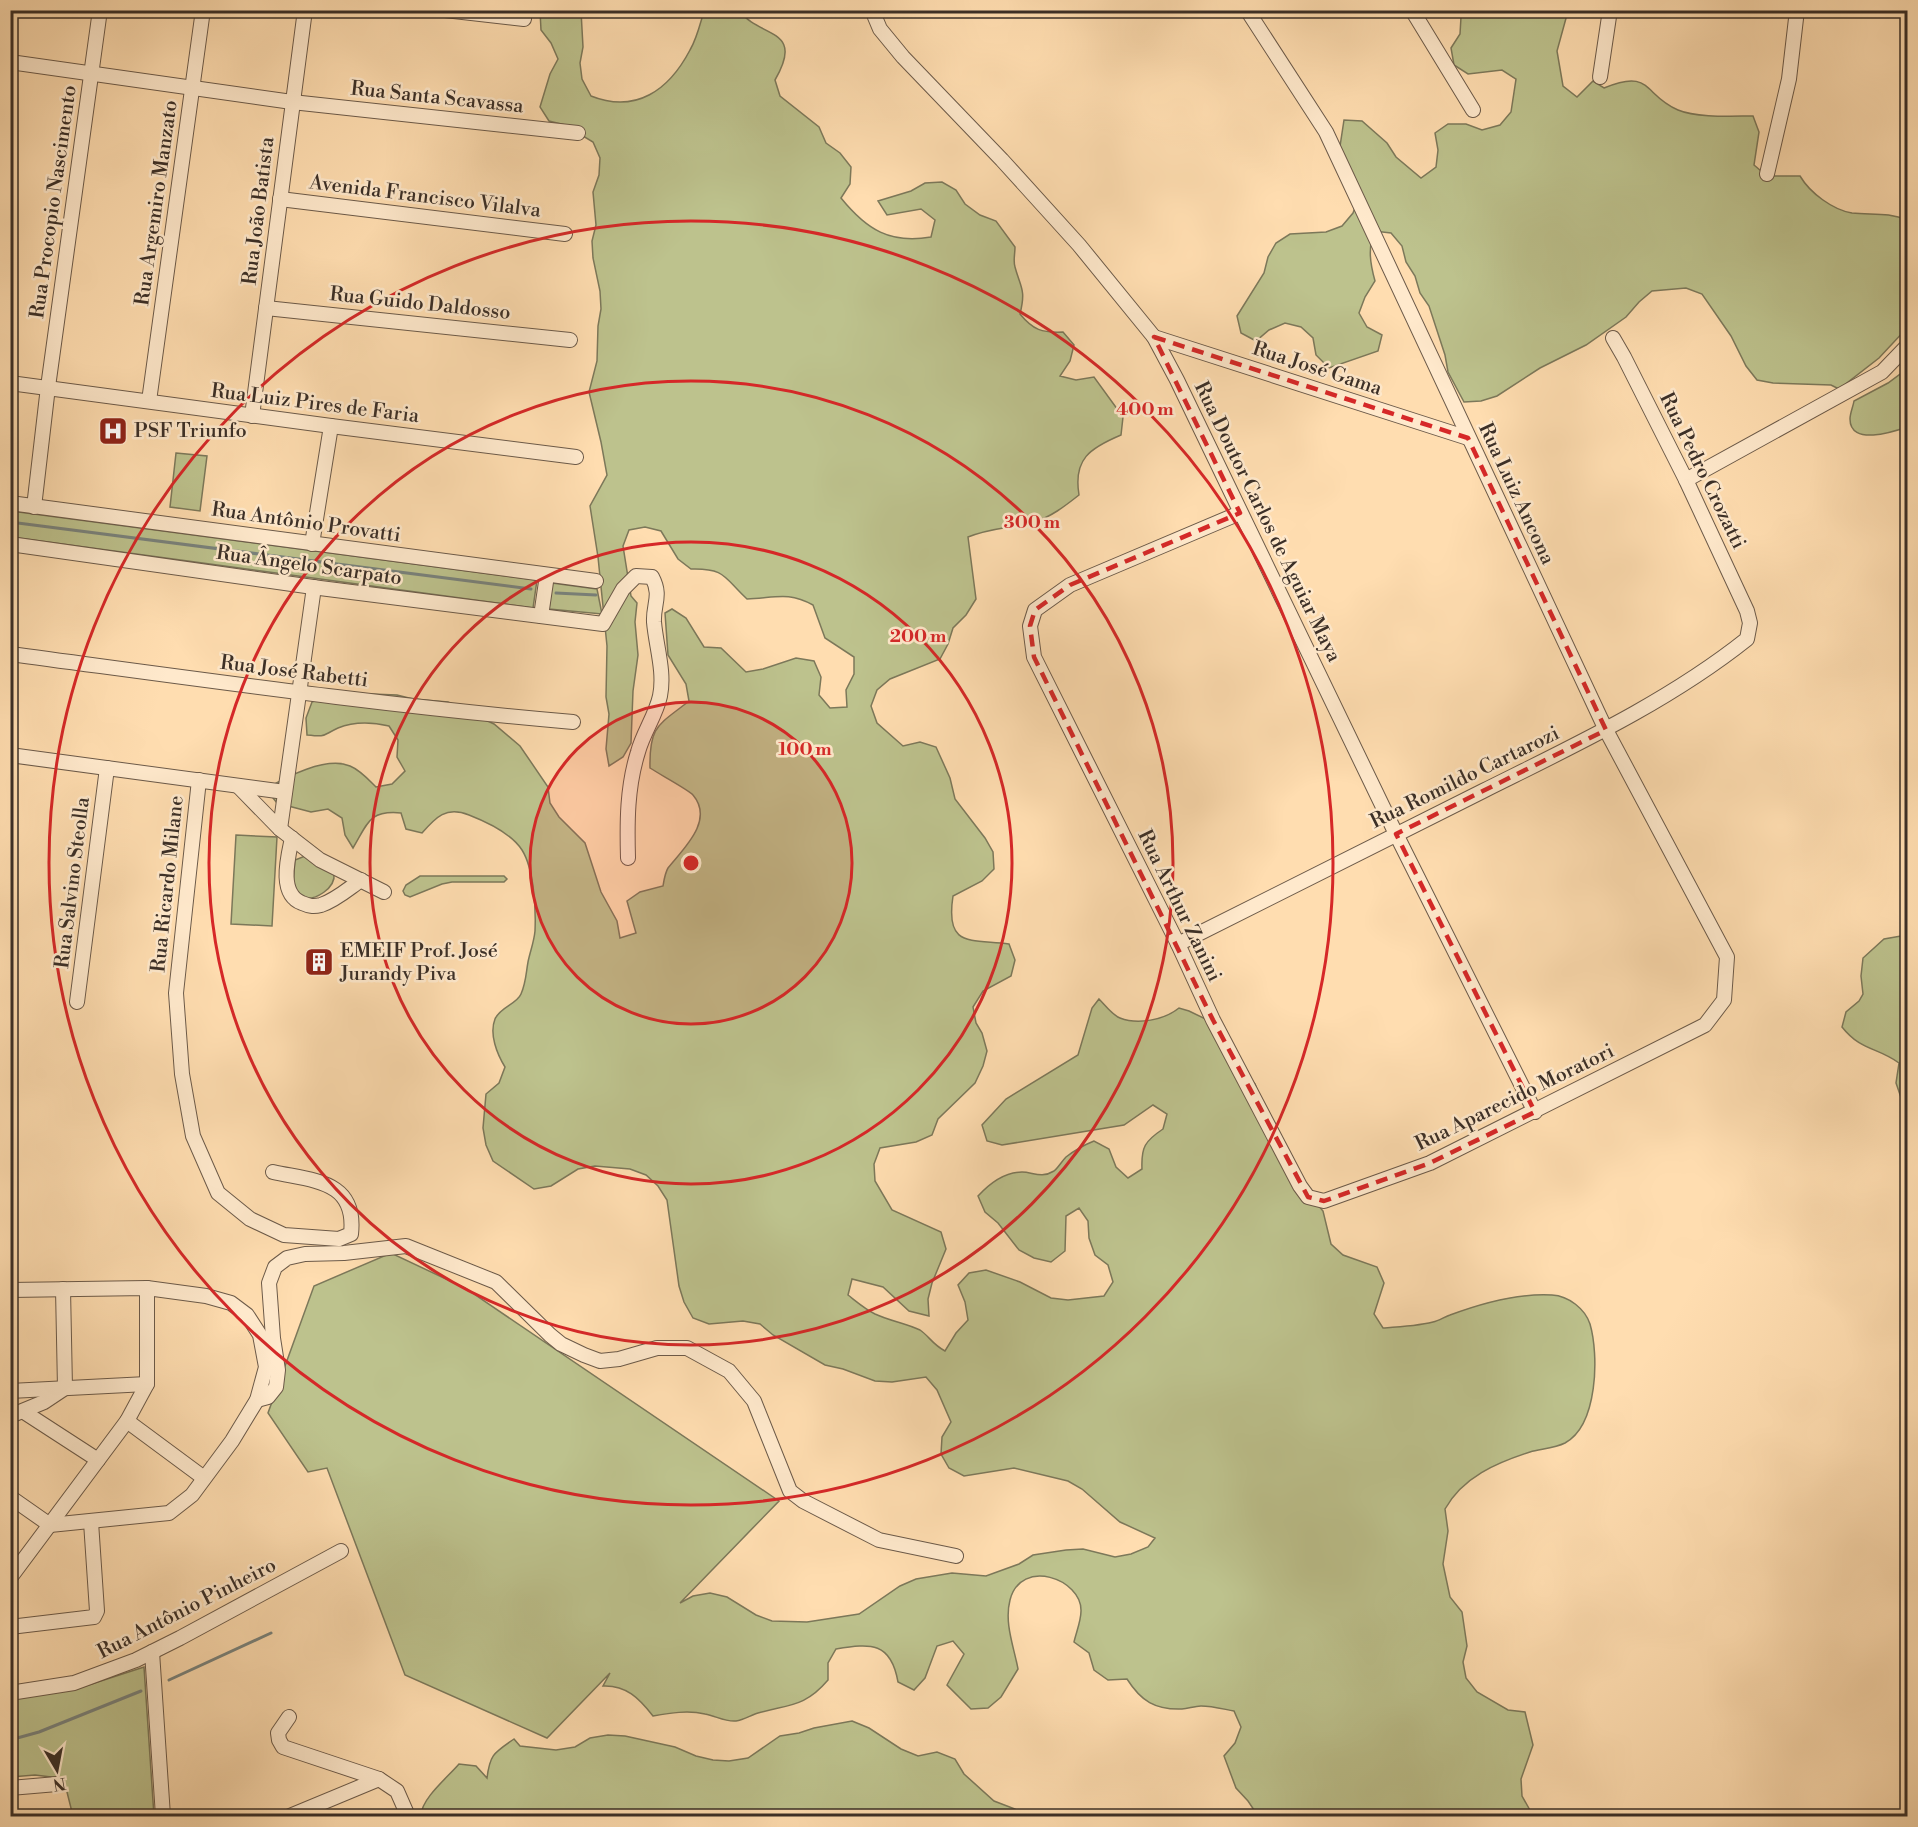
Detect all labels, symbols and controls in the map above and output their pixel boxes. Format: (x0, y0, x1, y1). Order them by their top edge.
street label: Rua Santa Scavassa (349, 76, 526, 120)
street label: Rua Procopio Nascimento (25, 84, 83, 320)
street label: Rua Argemiro Manzato (130, 99, 184, 307)
street label: Rua João Batista (238, 135, 281, 286)
street label: Avenida Francisco Vilalva (307, 170, 543, 224)
street label: Rua Guido Daldosso (328, 282, 512, 326)
street label: Rua José Gama (1249, 336, 1386, 402)
street label: Rua Doutor Carlos de Aguiar Maya (1188, 378, 1346, 667)
street label: Rua Luiz Pires de Faria (210, 379, 421, 429)
street label: Rua Pedro Crozatti (1653, 389, 1751, 554)
text: 400 m (1116, 398, 1174, 421)
hospital icon: PSF Triunfo (97, 415, 129, 447)
place label: PSF Triunfo (134, 419, 247, 444)
street label: Rua Luiz Ancona (1472, 419, 1560, 570)
street label: Rua Antônio Provatti (210, 497, 403, 549)
text: 300 m (1004, 511, 1061, 534)
street label: Rua Ângelo Scarpato (215, 540, 404, 591)
text: 200 m (890, 625, 947, 648)
street label: Rua José Rabetti (219, 651, 370, 694)
street label: Rua Romildo Cartarozi (1366, 721, 1564, 835)
text: 100 m (778, 738, 832, 761)
street label: Rua Ricardo Milane (146, 794, 190, 974)
street label: Rua Salvino Steolla (50, 795, 96, 970)
street label: Rua Arthur Zanini (1131, 826, 1227, 986)
centre of rings (681, 853, 701, 873)
place label: EMEIF Prof. José Jurandy Piva (339, 939, 498, 987)
building icon: EMEIF Prof. José Jurandy Piva (303, 946, 335, 978)
street label: Rua Aparecido Moratori (1411, 1039, 1619, 1157)
street label: Rua Antônio Pinheiro (93, 1553, 281, 1665)
north arrow (27, 1740, 87, 1800)
text: N (51, 1773, 67, 1795)

